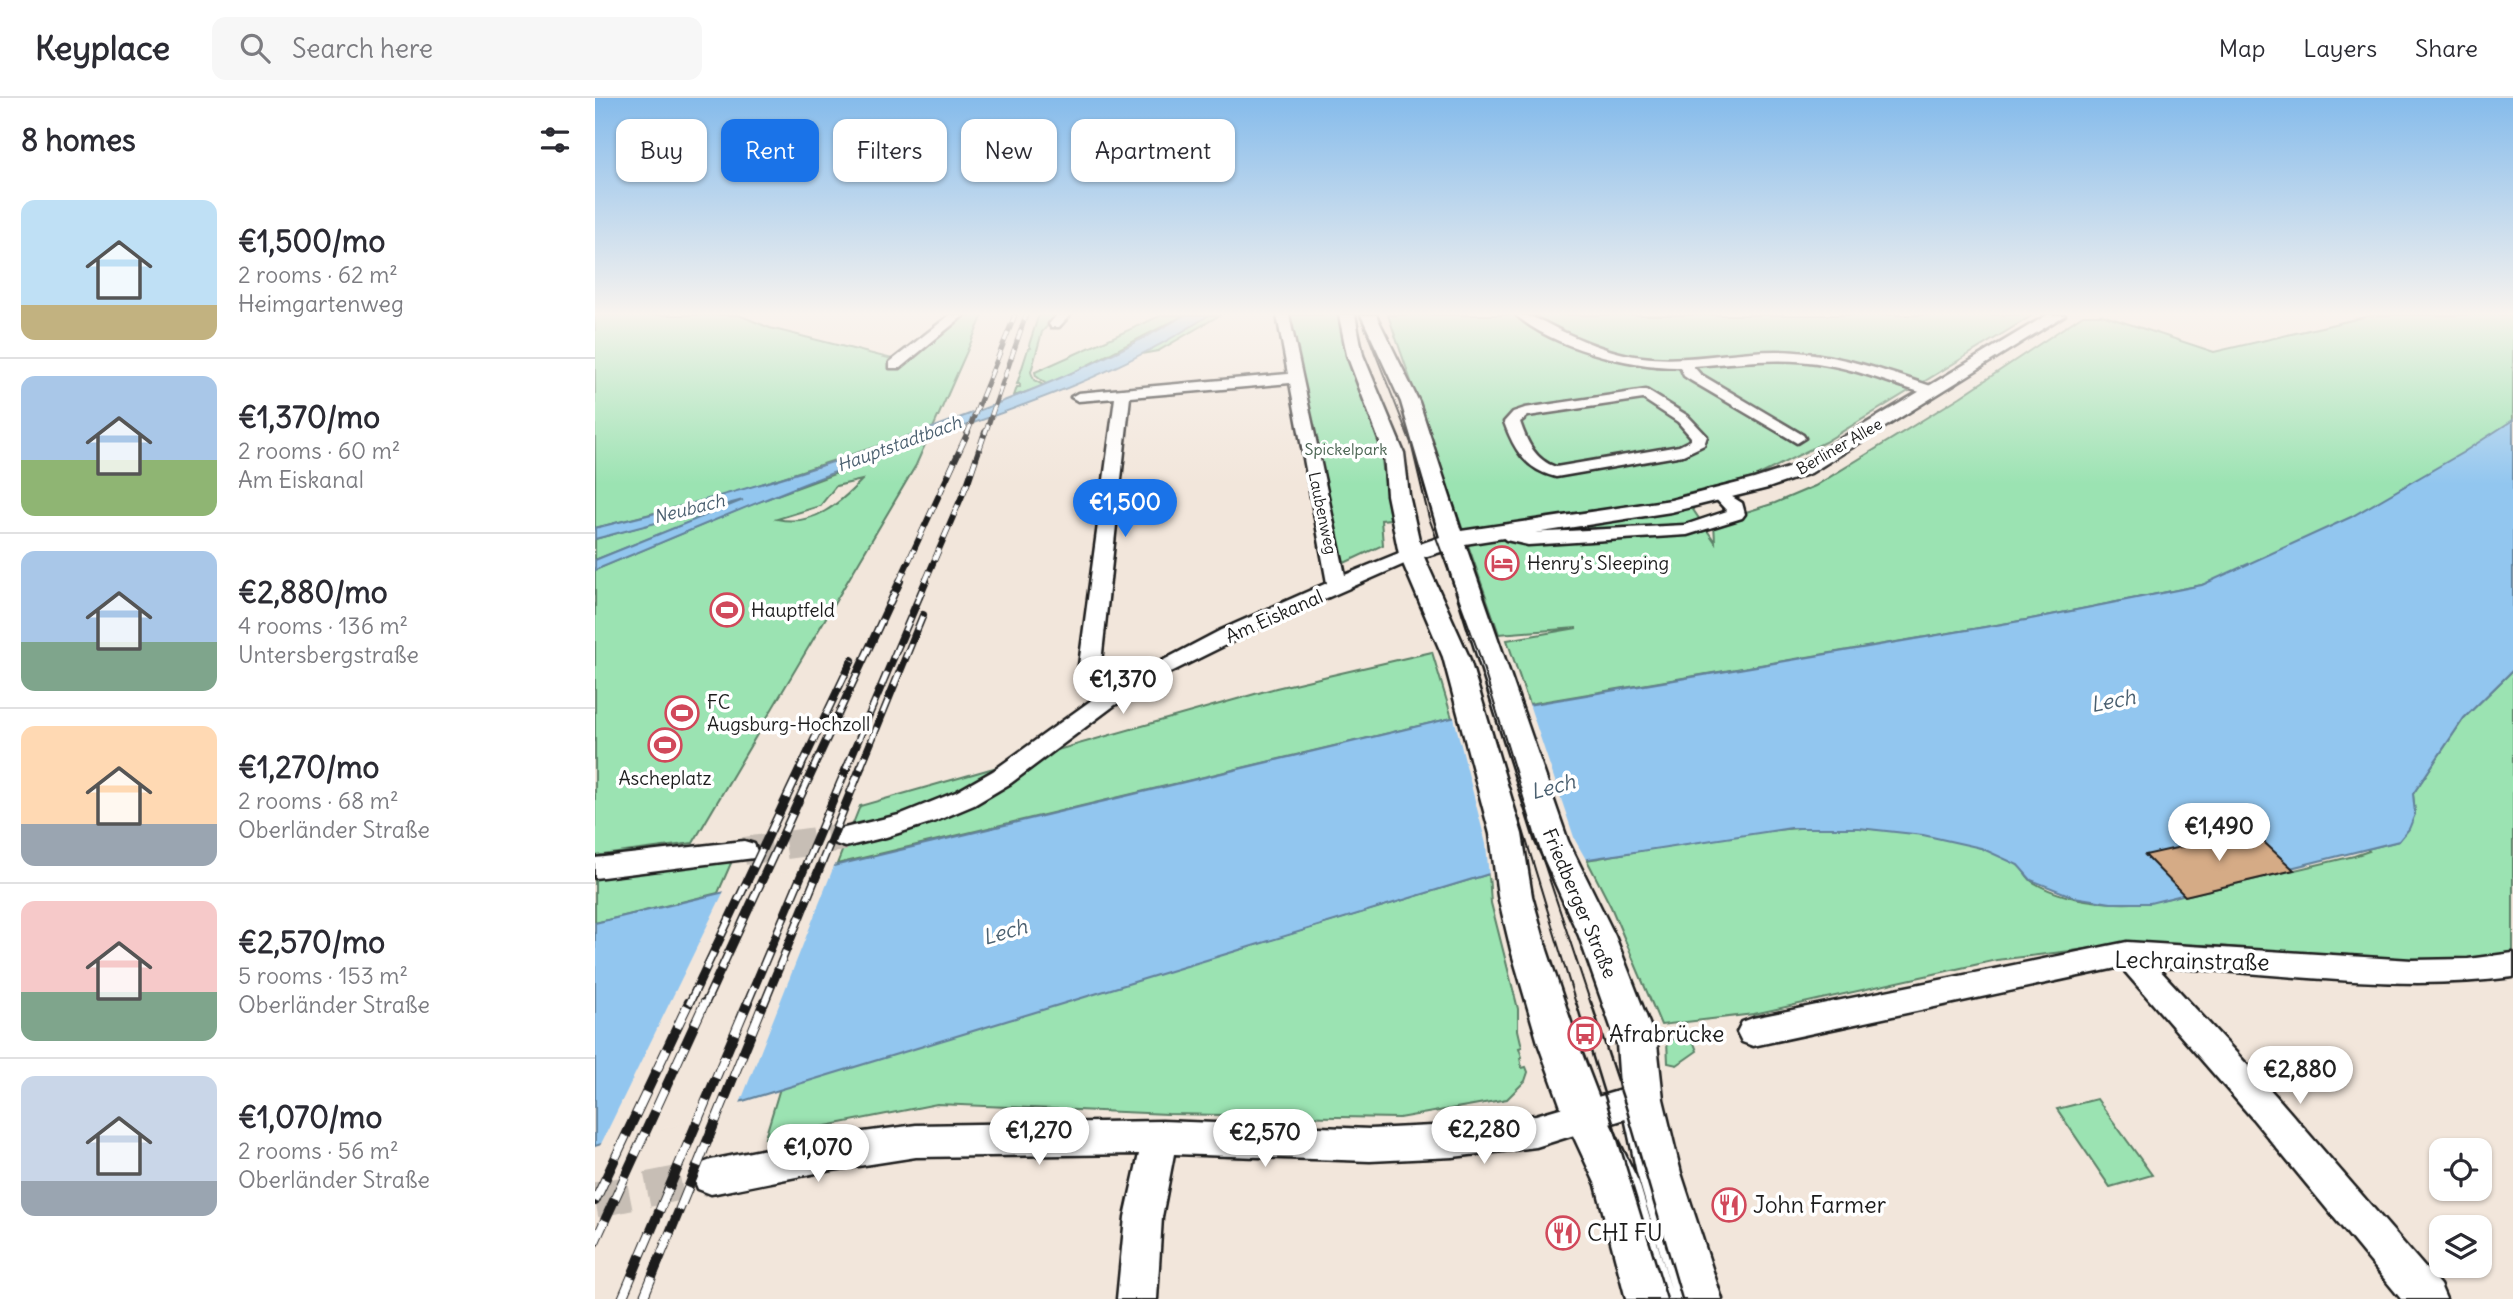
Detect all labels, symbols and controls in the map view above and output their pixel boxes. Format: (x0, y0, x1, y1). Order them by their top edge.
search box (212, 17, 702, 80)
text: Keyplace (35, 27, 170, 69)
icon: search (236, 29, 274, 67)
text: Search here (292, 32, 433, 65)
text: Map (2219, 33, 2265, 63)
text: Layers (2303, 33, 2377, 63)
text: Share (2415, 33, 2478, 63)
chip: Buy (616, 119, 707, 182)
chip: Rent (721, 119, 819, 182)
chip: Filters (833, 119, 947, 182)
chip: New (961, 119, 1057, 182)
chip: Apartment (1071, 119, 1235, 182)
text: 8 homes (21, 121, 136, 159)
icon: filters (536, 121, 574, 159)
text: €1,500/mo (238, 222, 385, 260)
icon: home (77, 228, 161, 312)
text: 2 rooms · 62 m² (238, 260, 398, 289)
text: Heimgartenweg (238, 289, 404, 318)
text: €1,370/mo (238, 398, 380, 436)
icon: home (77, 404, 161, 488)
water label: Hauptstadtbach (834, 410, 965, 477)
street label: Berliner Allee (1793, 413, 1885, 479)
text: 2 rooms · 60 m² (238, 436, 400, 465)
park label: Spickelpark (1305, 439, 1387, 459)
text: Am Eiskanal (238, 465, 364, 494)
street label: Laubenweg (1305, 470, 1341, 556)
pin: €1,500 (1068, 480, 1182, 539)
text: €1,500 (1089, 487, 1161, 516)
water label: Neubach (651, 488, 727, 528)
hotel icon: Henry's Sleeping (1483, 544, 1521, 582)
place label: Henry's Sleeping (1527, 551, 1669, 575)
text: €2,880/mo (238, 573, 388, 611)
icon: home (77, 579, 161, 663)
street label: Am Eiskanal (1222, 584, 1326, 648)
sports icon: Hauptfeld (708, 591, 746, 629)
place label: Hauptfeld (751, 598, 835, 622)
text: 4 rooms · 136 m² (238, 611, 408, 640)
text: Untersbergstraße (238, 640, 419, 669)
pin: €1,370 (1066, 656, 1180, 716)
text: €1,370 (1089, 664, 1157, 693)
water label: Lech (2088, 683, 2138, 718)
place label: FC Augsburg-Hochzoll (707, 690, 870, 736)
sports icon: FC Augsburg-Hochzoll (663, 694, 701, 732)
sports icon: Ascheplatz (646, 726, 684, 764)
text: €1,270/mo (238, 748, 379, 786)
icon: home (77, 754, 161, 838)
place label: Ascheplatz (618, 766, 712, 790)
water label: Lech (1528, 767, 1579, 805)
text: 2 rooms · 68 m² (238, 786, 399, 815)
pin: €1,490 (2162, 804, 2276, 863)
text: €1,490 (2184, 811, 2254, 840)
text: Oberländer Straße (238, 815, 430, 844)
street label: Friedberger Straße (1538, 824, 1622, 982)
water label: Lech (980, 912, 1031, 951)
text: €2,570/mo (238, 923, 385, 961)
icon: home (77, 929, 161, 1013)
street label: Lechrainstraße (2114, 945, 2270, 976)
text: 5 rooms · 153 m² (238, 961, 408, 990)
text: Oberländer Straße (238, 990, 430, 1019)
bus stop icon: Afrabrücke (1566, 1015, 1604, 1053)
place label: Afrabrücke (1609, 1019, 1724, 1048)
pin: €2,880 (2243, 1046, 2357, 1106)
text: €2,880 (2263, 1054, 2337, 1083)
text: €1,070/mo (238, 1098, 382, 1136)
icon: home (77, 1104, 161, 1188)
pin: €2,280 (1427, 1107, 1541, 1166)
pin: €1,270 (982, 1108, 1096, 1167)
pin: €2,570 (1208, 1110, 1322, 1169)
text: €2,280 (1447, 1114, 1521, 1143)
text: €1,270 (1005, 1115, 1073, 1144)
text: €2,570 (1229, 1117, 1301, 1146)
pin: €1,070 (761, 1124, 875, 1184)
text: €1,070 (783, 1132, 853, 1161)
text: 2 rooms · 56 m² (238, 1136, 399, 1165)
map controls (2429, 1138, 2492, 1278)
button: locate (2429, 1138, 2492, 1201)
text: Oberländer Straße (238, 1165, 430, 1194)
restaurant icon: John Farmer (1710, 1186, 1748, 1224)
place label: John Farmer (1753, 1190, 1887, 1219)
restaurant icon: CHI FU (1544, 1214, 1582, 1252)
button: layers (2429, 1215, 2492, 1278)
place label: CHI FU (1587, 1218, 1663, 1247)

